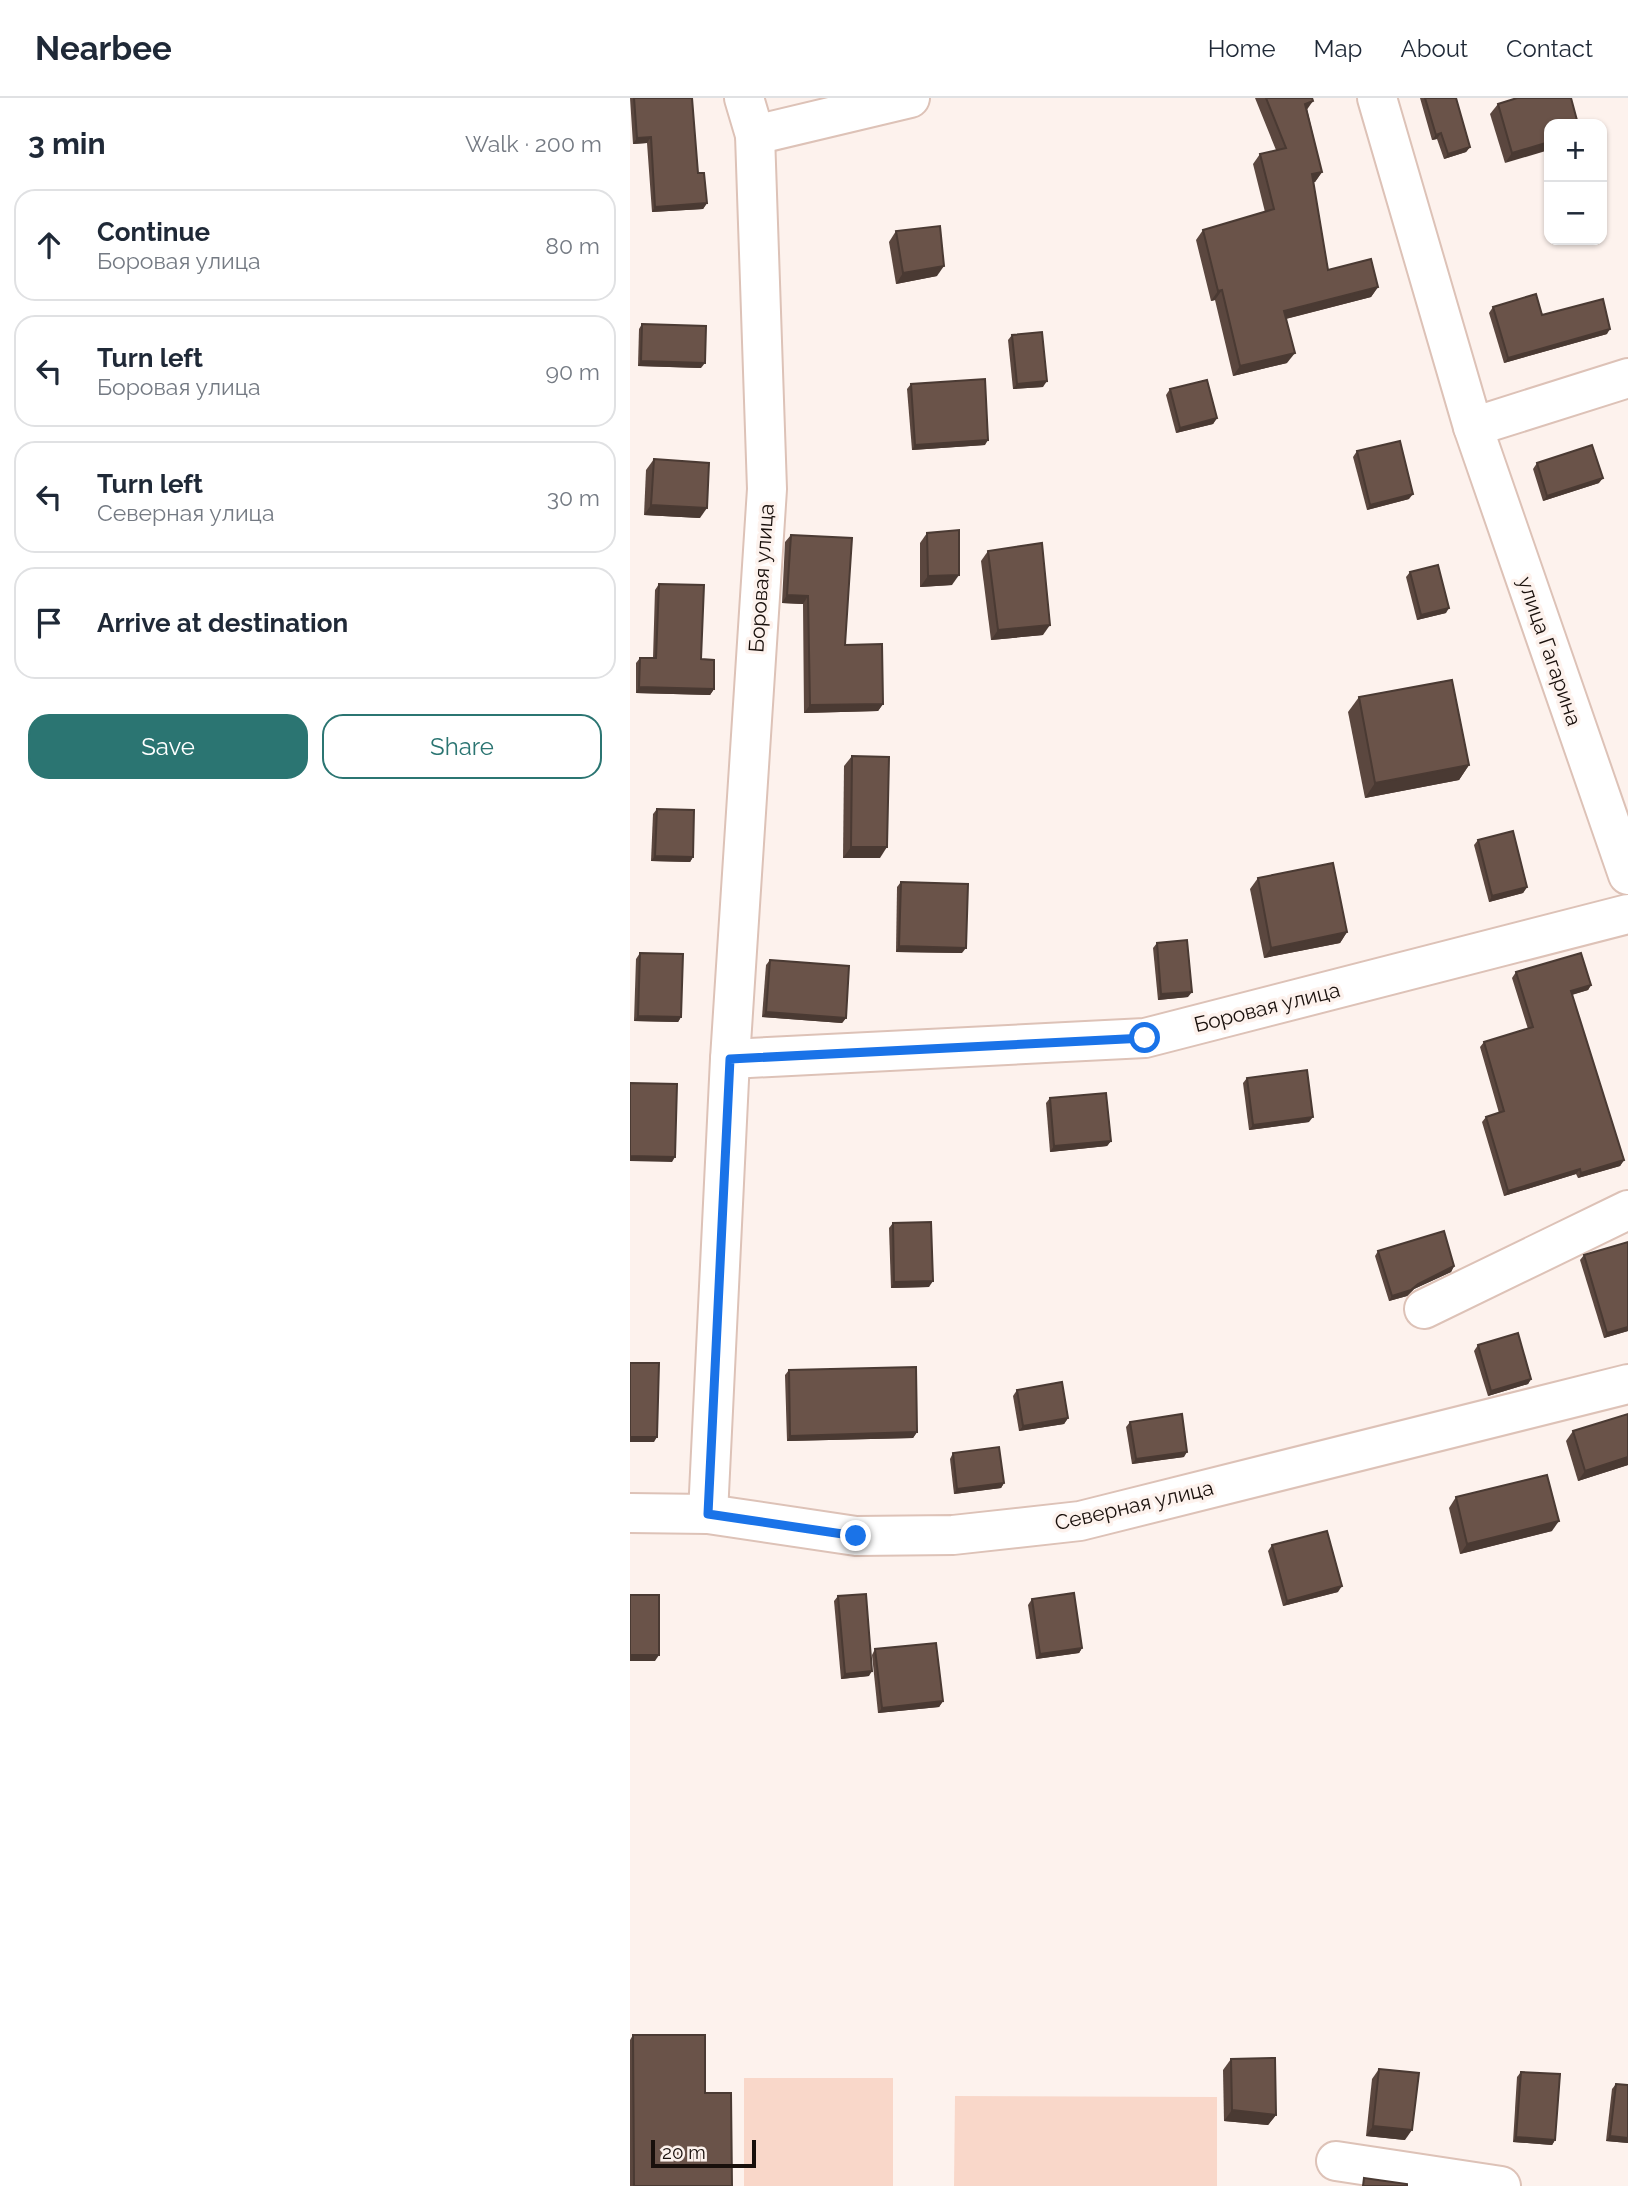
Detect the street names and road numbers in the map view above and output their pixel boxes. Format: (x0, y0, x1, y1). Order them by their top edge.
street label: Боровая улица (743, 503, 779, 653)
street label: улица Гагарина (1513, 573, 1587, 729)
street label: Боровая улица (1191, 977, 1343, 1037)
street label: Северная улица (1052, 1475, 1216, 1535)

